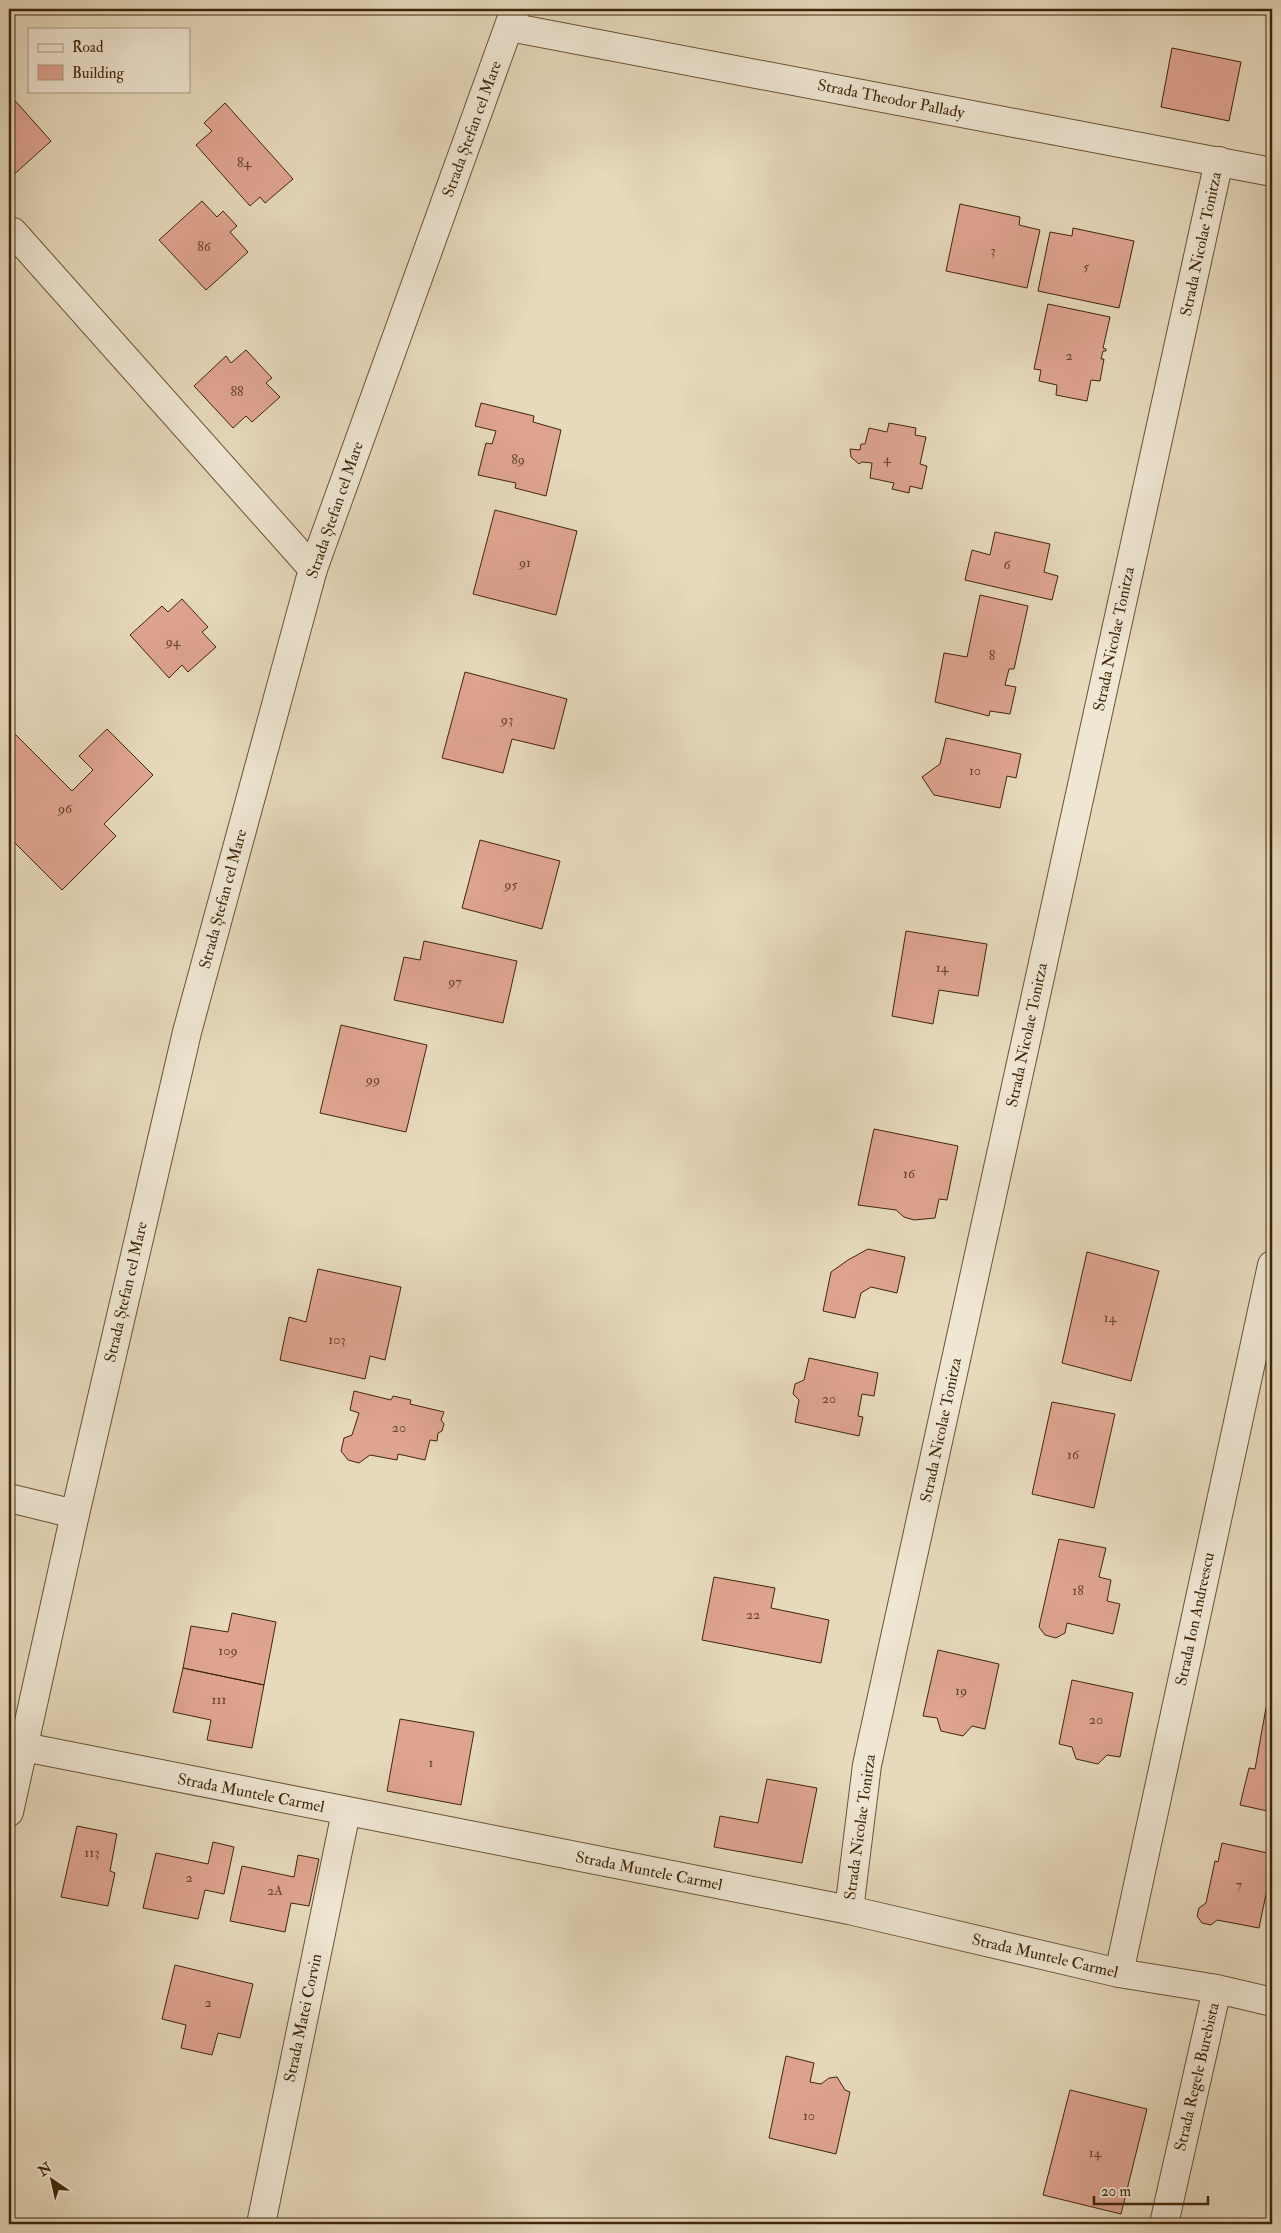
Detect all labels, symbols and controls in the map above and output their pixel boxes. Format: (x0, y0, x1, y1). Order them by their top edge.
legend (28, 28, 190, 92)
text: Road (72, 38, 104, 57)
street label: Strada Ștefan cel Mare (438, 58, 506, 200)
text: Building (72, 64, 124, 83)
street label: Strada Theodor Pallady (816, 75, 967, 123)
house number: 84 (237, 154, 253, 171)
street label: Strada Nicolae Tonitza (1176, 170, 1226, 318)
house number: 86 (197, 238, 212, 255)
house number: 3 (990, 242, 996, 259)
house number: 5 (1083, 258, 1090, 275)
house number: 2 (1065, 347, 1073, 364)
house number: 88 (230, 383, 244, 400)
street label: Strada Ștefan cel Mare (302, 438, 368, 581)
house number: 4 (883, 450, 892, 467)
house number: 89 (511, 451, 525, 468)
house number: 91 (518, 554, 531, 571)
house number: 6 (1003, 556, 1011, 573)
street label: Strada Nicolae Tonitza (1089, 565, 1139, 713)
house number: 94 (165, 633, 182, 650)
house number: 8 (989, 647, 996, 664)
house number: 93 (500, 711, 513, 728)
house number: 10 (969, 762, 981, 779)
house number: 96 (57, 800, 73, 817)
street label: Strada Ștefan cel Mare (195, 827, 251, 971)
house number: 95 (503, 876, 519, 893)
house number: 14 (936, 959, 950, 976)
street label: Strada Nicolae Tonitza (1002, 961, 1052, 1109)
house number: 97 (447, 973, 462, 990)
house number: 99 (365, 1071, 380, 1088)
house number: 16 (903, 1165, 916, 1182)
street label: Strada Ștefan cel Mare (100, 1219, 152, 1364)
house number: 14 (1104, 1309, 1118, 1326)
house number: 103 (328, 1331, 346, 1348)
street label: Strada Nicolae Tonitza (916, 1356, 966, 1504)
house number: 20 (822, 1390, 836, 1407)
house number: 20 (392, 1419, 406, 1436)
house number: 16 (1067, 1446, 1080, 1463)
street label: Strada Ion Andreescu (1171, 1551, 1219, 1687)
house number: 18 (1072, 1582, 1084, 1599)
house number: 22 (746, 1606, 760, 1623)
house number: 109 (218, 1642, 238, 1659)
house number: 19 (955, 1682, 967, 1699)
house number: 111 (212, 1691, 227, 1708)
house number: 20 (1089, 1711, 1103, 1728)
street label: Strada Nicolae Tonitza (840, 1752, 880, 1901)
house number: 1 (429, 1754, 434, 1771)
street label: Strada Muntele Carmel (176, 1769, 326, 1817)
house number: 113 (84, 1844, 100, 1861)
street label: Strada Muntele Carmel (574, 1847, 724, 1895)
house number: 2 (185, 1869, 193, 1886)
house number: 7 (1236, 1876, 1243, 1893)
house number: 2A (267, 1882, 283, 1899)
street label: Strada Muntele Carmel (970, 1929, 1120, 1983)
street label: Strada Matei Corvin (280, 1952, 326, 2084)
house number: 2 (204, 1994, 212, 2011)
street label: Strada Regele Burebista (1170, 2000, 1224, 2153)
house number: 10 (803, 2107, 815, 2124)
house number: 14 (1089, 2144, 1103, 2161)
north arrow (28, 2156, 78, 2206)
text: N (34, 2159, 55, 2181)
scale bar (1094, 2173, 1207, 2205)
text: 20 m (1101, 2182, 1131, 2201)

